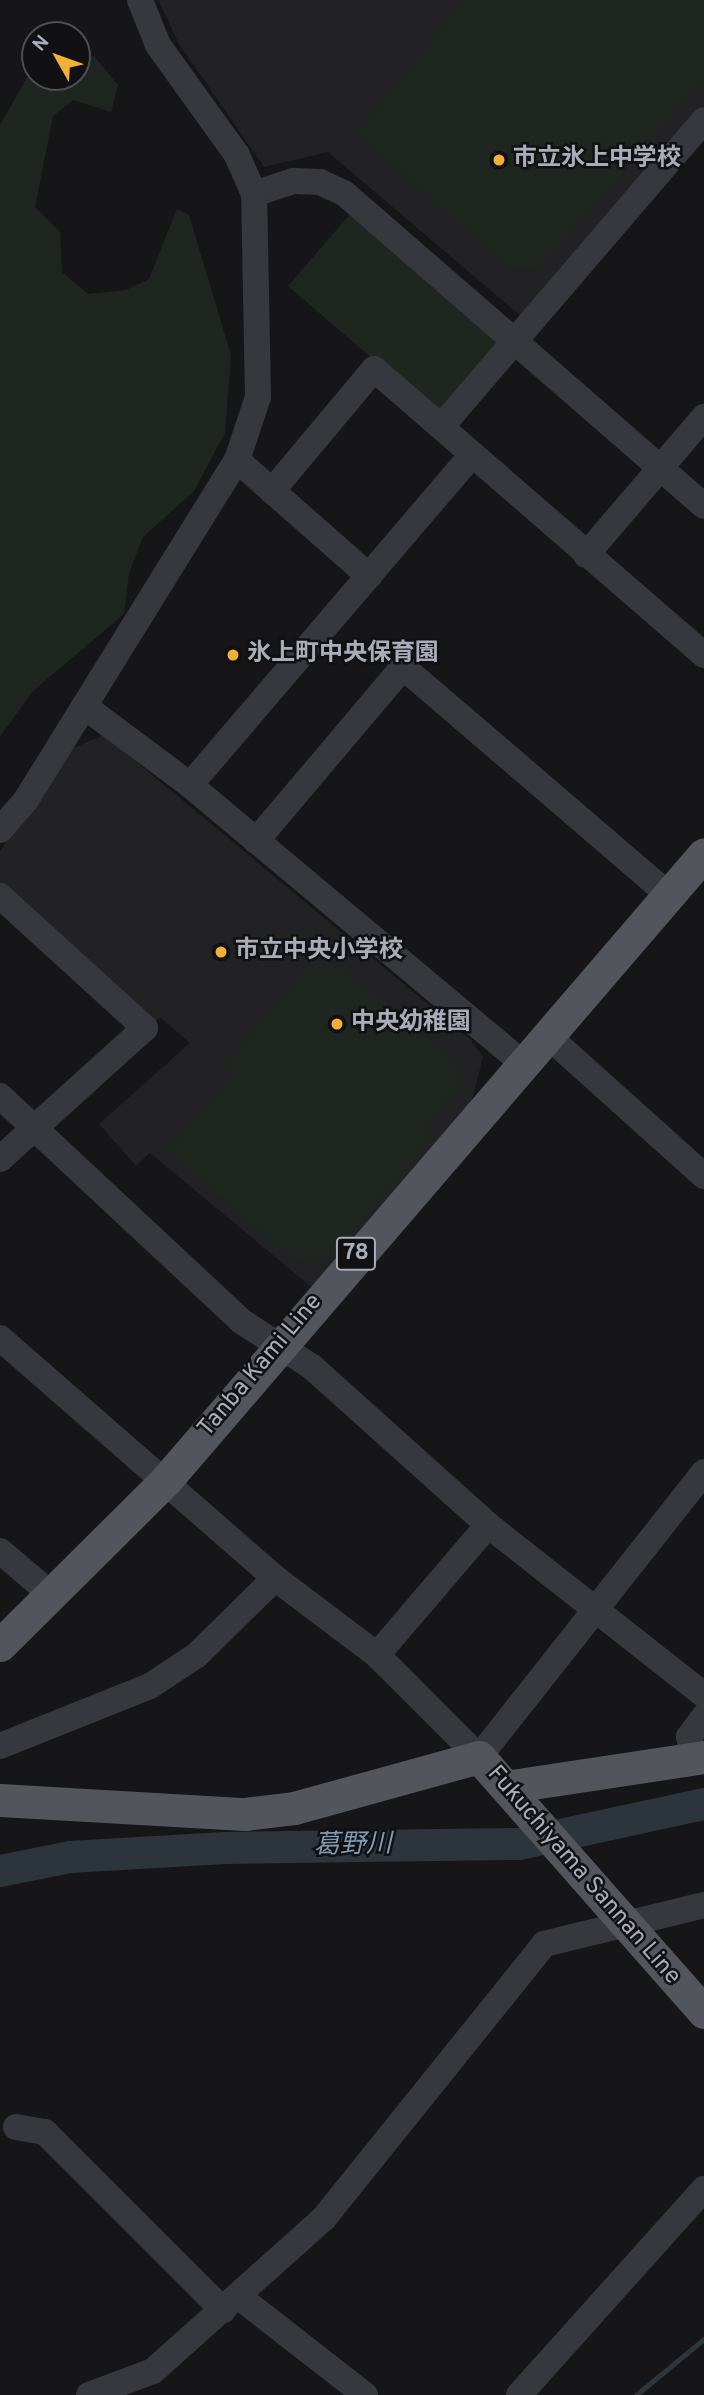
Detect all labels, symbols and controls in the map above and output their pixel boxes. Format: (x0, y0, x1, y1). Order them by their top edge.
north arrow (21, 21, 91, 91)
text: N (28, 31, 55, 57)
place label: 市立氷上中学校 (513, 146, 681, 174)
marker: 市立氷上中学校 (491, 152, 507, 168)
place label: 氷上町中央保育園 (247, 641, 439, 669)
marker: 氷上町中央保育園 (225, 647, 241, 663)
place label: 市立中央小学校 (235, 938, 403, 966)
marker: 市立中央小学校 (213, 944, 229, 960)
place label: 中央幼稚園 (351, 1010, 471, 1038)
marker: 中央幼稚園 (329, 1016, 345, 1032)
road number: 78 (335, 1234, 377, 1274)
street label: Tanba Kami Line (193, 1289, 329, 1443)
street label: Fukuchiyama Sannan Line (480, 1761, 686, 1991)
water label: 葛野川 (314, 1830, 392, 1862)

